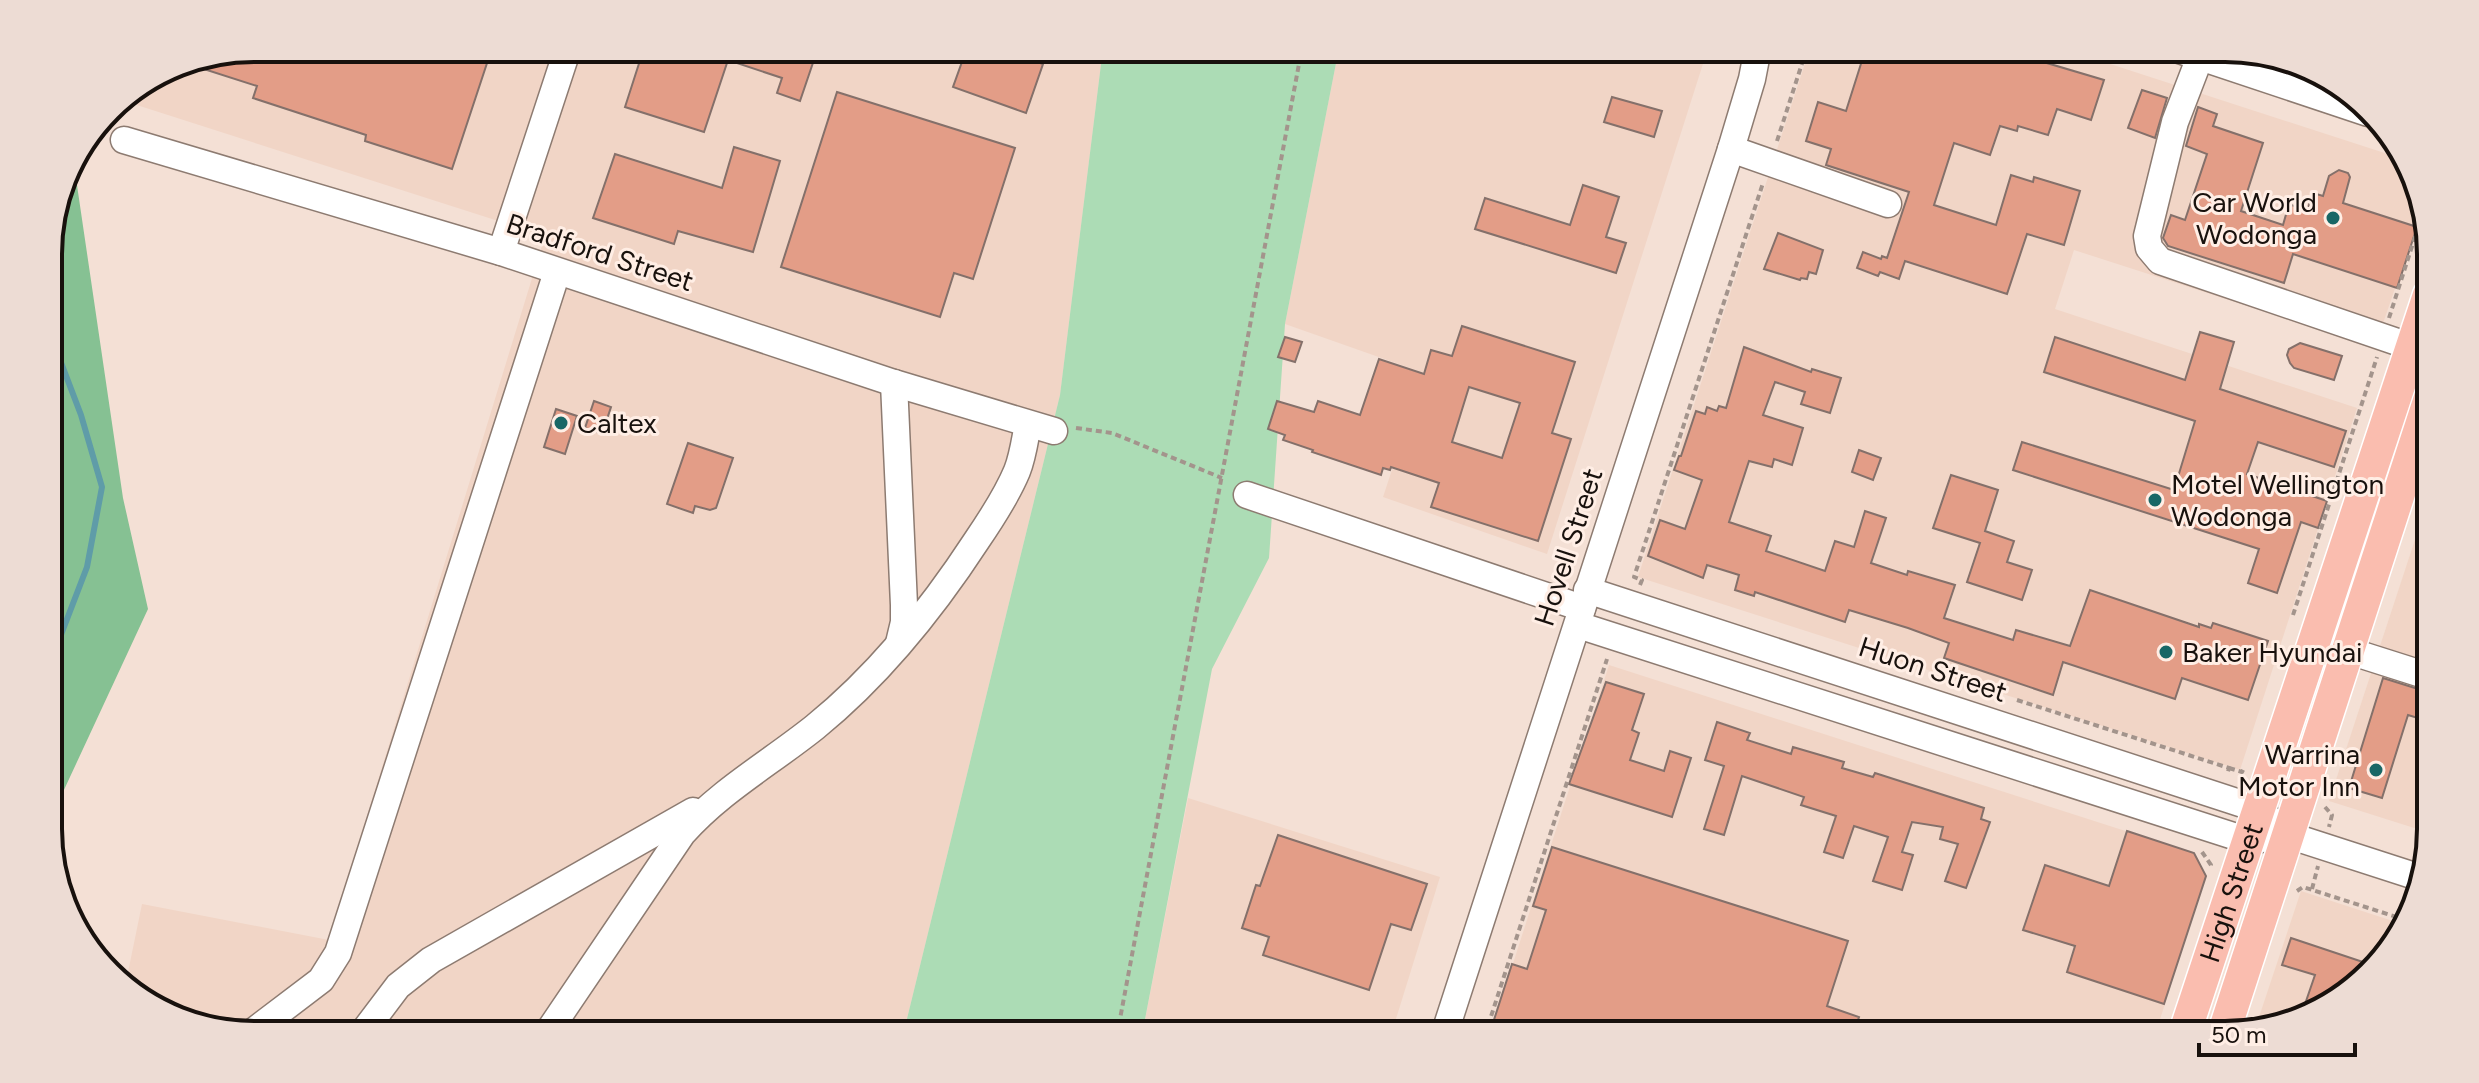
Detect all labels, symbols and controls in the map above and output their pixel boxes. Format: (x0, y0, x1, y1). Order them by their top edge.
place label: Car World Wodonga (2192, 185, 2317, 251)
street label: Bradford Street (502, 206, 698, 298)
marker: Car World Wodonga (2324, 209, 2342, 227)
place label: Caltex (577, 406, 657, 440)
marker: Caltex (552, 414, 570, 432)
street label: Hovell Street (1526, 464, 1610, 630)
place label: Motel Wellington Wodonga (2171, 467, 2384, 533)
marker: Motel Wellington Wodonga (2146, 491, 2164, 509)
street label: Huon Street (1855, 629, 2011, 709)
place label: Baker Hyundai (2182, 635, 2363, 669)
marker: Baker Hyundai (2157, 643, 2175, 661)
place label: Warrina Motor Inn (2238, 737, 2360, 803)
marker: Warrina Motor Inn (2367, 761, 2385, 779)
street label: High Street (2192, 818, 2270, 967)
scale bar (2199, 1007, 2355, 1057)
text: 50 m (2211, 1020, 2267, 1049)

